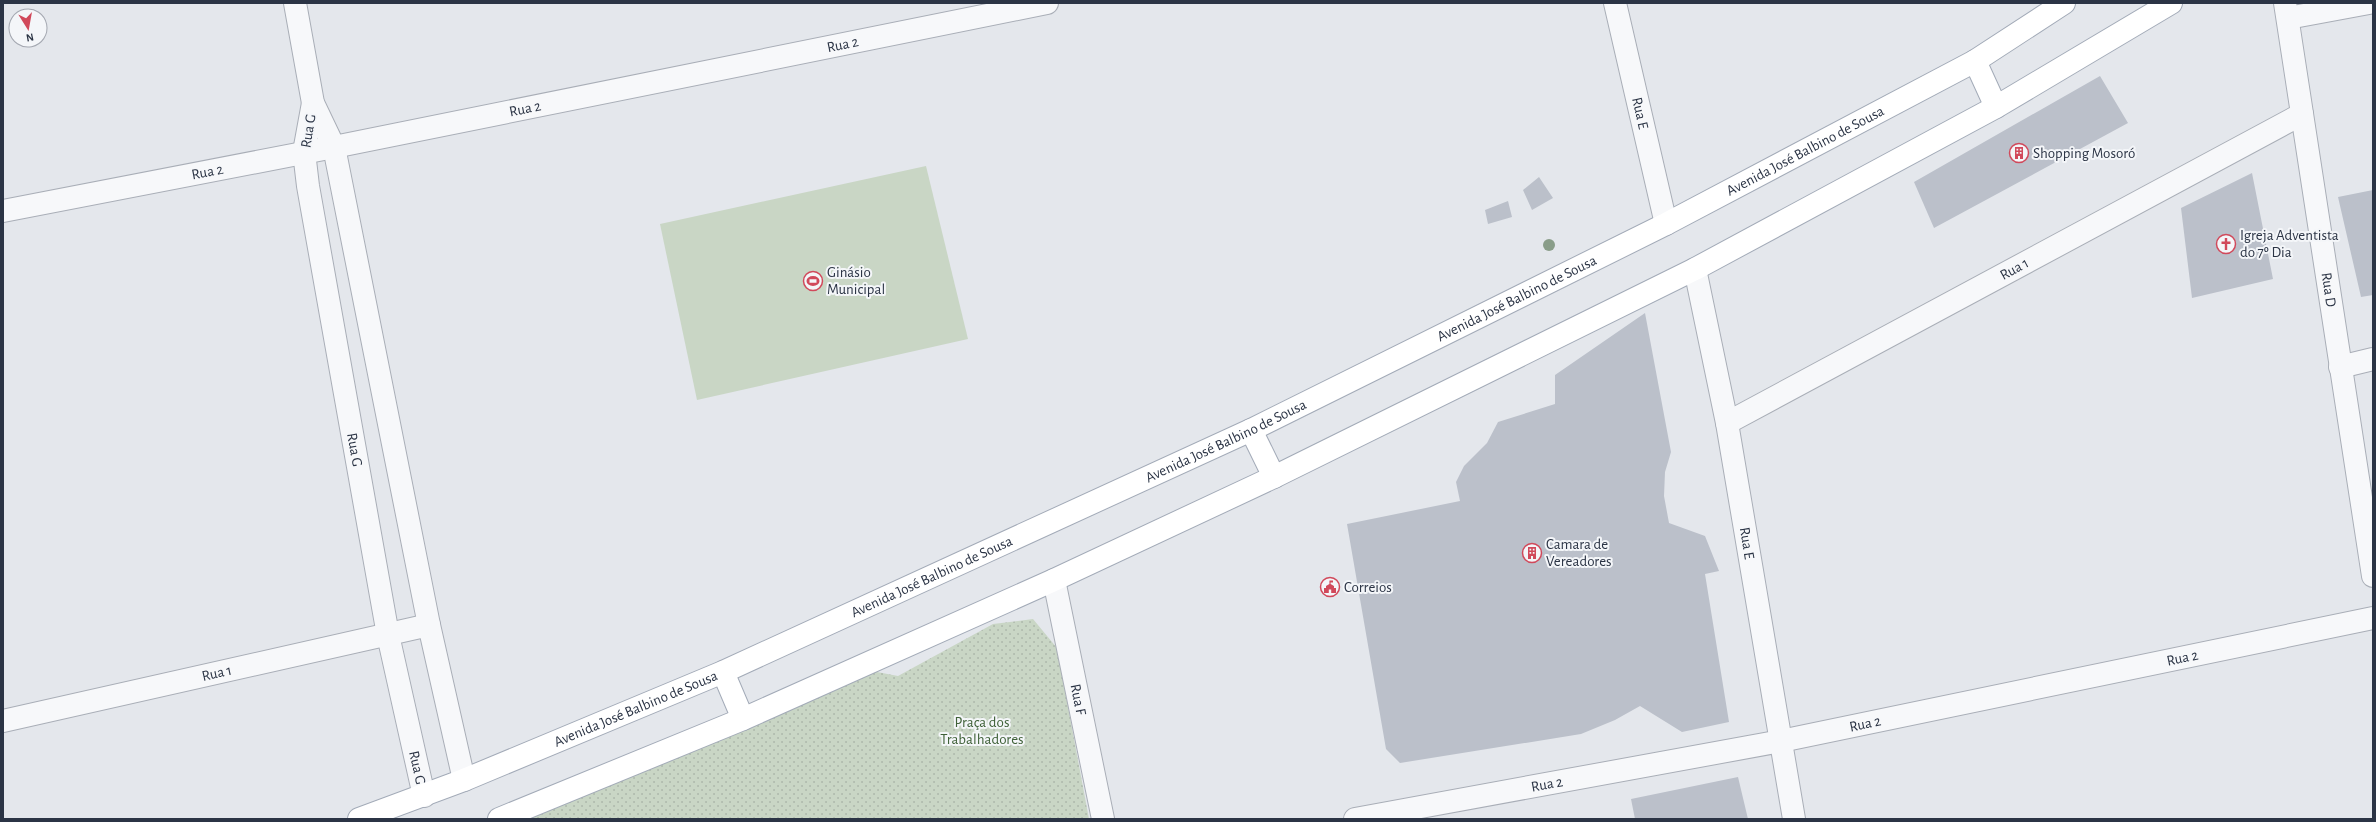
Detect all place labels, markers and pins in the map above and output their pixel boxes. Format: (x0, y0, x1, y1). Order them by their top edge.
building icon: Shopping Mosoró (2008, 142, 2030, 164)
place label: Shopping Mosoró (2033, 146, 2135, 161)
place label: Igreja Adventista do 7º Dia (2240, 228, 2339, 260)
church icon: Igreja Adventista do 7º Dia (2215, 233, 2237, 255)
place label: Ginásio Municipal (827, 265, 885, 297)
sports icon: Ginásio Municipal (802, 270, 824, 292)
place label: Camara de Vereadores (1546, 537, 1612, 569)
building icon: Camara de Vereadores (1521, 542, 1543, 564)
public building icon: Correios (1319, 576, 1341, 598)
place label: Correios (1344, 580, 1392, 595)

